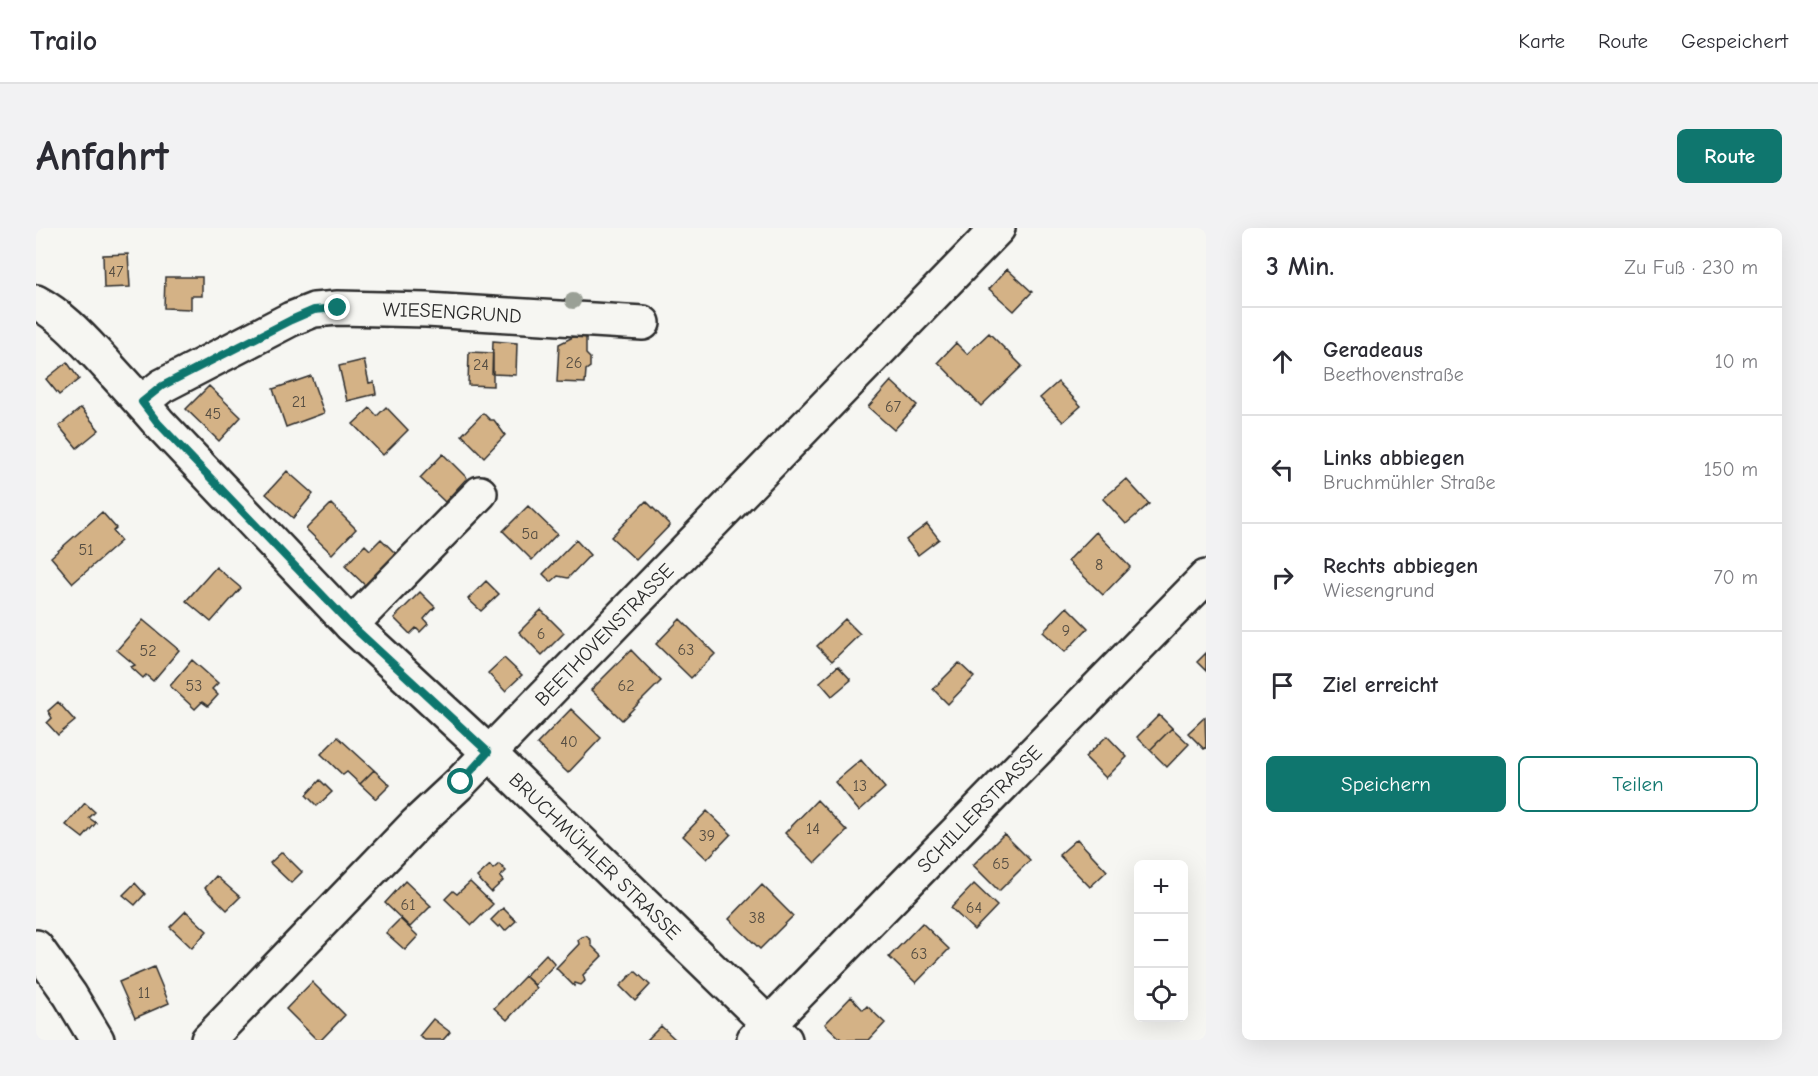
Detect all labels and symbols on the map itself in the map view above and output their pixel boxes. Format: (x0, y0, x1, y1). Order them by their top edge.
house number: 47 (108, 263, 124, 281)
route end (324, 294, 350, 320)
street label: WIESENGRUND (382, 298, 522, 328)
house number: 26 (565, 354, 583, 372)
house number: 24 (473, 356, 489, 374)
house number: 21 (292, 393, 306, 411)
house number: 67 (885, 398, 902, 416)
house number: 45 (205, 405, 221, 423)
house number: 5a (522, 525, 538, 543)
house number: 51 (78, 541, 94, 559)
house number: 8 (1095, 556, 1103, 574)
street label: BEETHOVENSTRASSE (530, 559, 679, 711)
house number: 9 (1062, 622, 1070, 640)
house number: 6 (537, 625, 545, 643)
house number: 63 (678, 641, 694, 659)
house number: 52 (139, 642, 157, 660)
house number: 53 (186, 677, 202, 695)
house number: 62 (617, 677, 635, 695)
house number: 40 (560, 733, 578, 751)
street label: SCHILLERSTRASSE (912, 741, 1047, 878)
route start (447, 768, 473, 794)
street label: BRUCHMÜHLER STRASSE (504, 768, 685, 944)
house number: 13 (853, 777, 867, 795)
house number: 14 (806, 820, 820, 838)
house number: 39 (699, 827, 715, 845)
house number: 65 (992, 855, 1010, 873)
house number: 61 (400, 896, 416, 914)
house number: 64 (966, 899, 982, 917)
house number: 38 (749, 909, 765, 927)
house number: 63 (911, 945, 927, 963)
house number: 11 (138, 984, 150, 1002)

